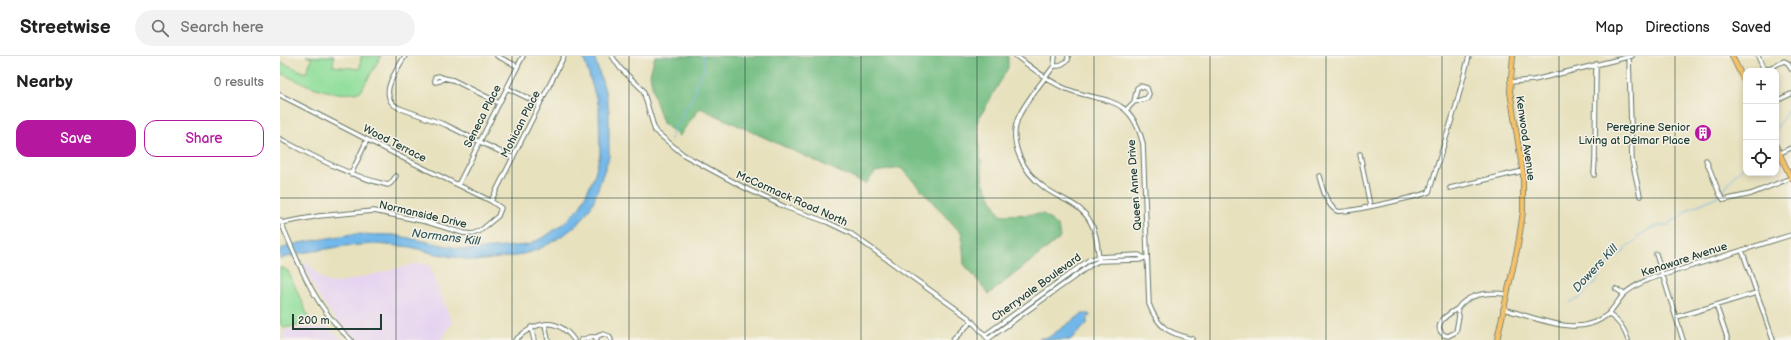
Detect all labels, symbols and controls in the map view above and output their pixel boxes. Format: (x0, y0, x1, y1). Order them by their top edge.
search box (135, 10, 415, 46)
text: Streetwise (20, 16, 111, 39)
icon: search (149, 17, 171, 39)
text: Search here (181, 18, 264, 37)
text: Map (1595, 19, 1623, 36)
text: Directions (1645, 19, 1710, 36)
text: Saved (1732, 19, 1771, 36)
map controls (1743, 68, 1779, 176)
button: + (1743, 68, 1779, 104)
text: Nearby (16, 72, 73, 92)
text: 0 results (214, 74, 264, 90)
street label: Seneca Place (461, 82, 504, 150)
street label: Mohican Place (498, 88, 543, 160)
street label: Kenwood Avenue (1513, 95, 1538, 182)
button: − (1743, 104, 1779, 140)
button: Save (16, 120, 136, 157)
button: Share (144, 120, 264, 157)
place label: Peregrine Senior Living at Delmar Place (1579, 121, 1691, 147)
street label: Wood Terrace (361, 122, 429, 165)
building icon: Peregrine Senior Living at Delmar Place (1693, 123, 1713, 143)
street label: Queen Anne Drive (1125, 138, 1144, 231)
button: locate (1743, 140, 1779, 176)
street label: McCormack Road North (734, 168, 850, 229)
street label: Normanside Drive (378, 198, 469, 231)
water label: Normans Kill (411, 226, 482, 249)
street label: Kenaware Avenue (1640, 239, 1729, 280)
water label: Dowers Kill (1569, 240, 1622, 295)
street label: Cherryvale Boulevard (989, 251, 1084, 324)
scale bar (292, 312, 382, 331)
text: 200 m (298, 314, 330, 327)

